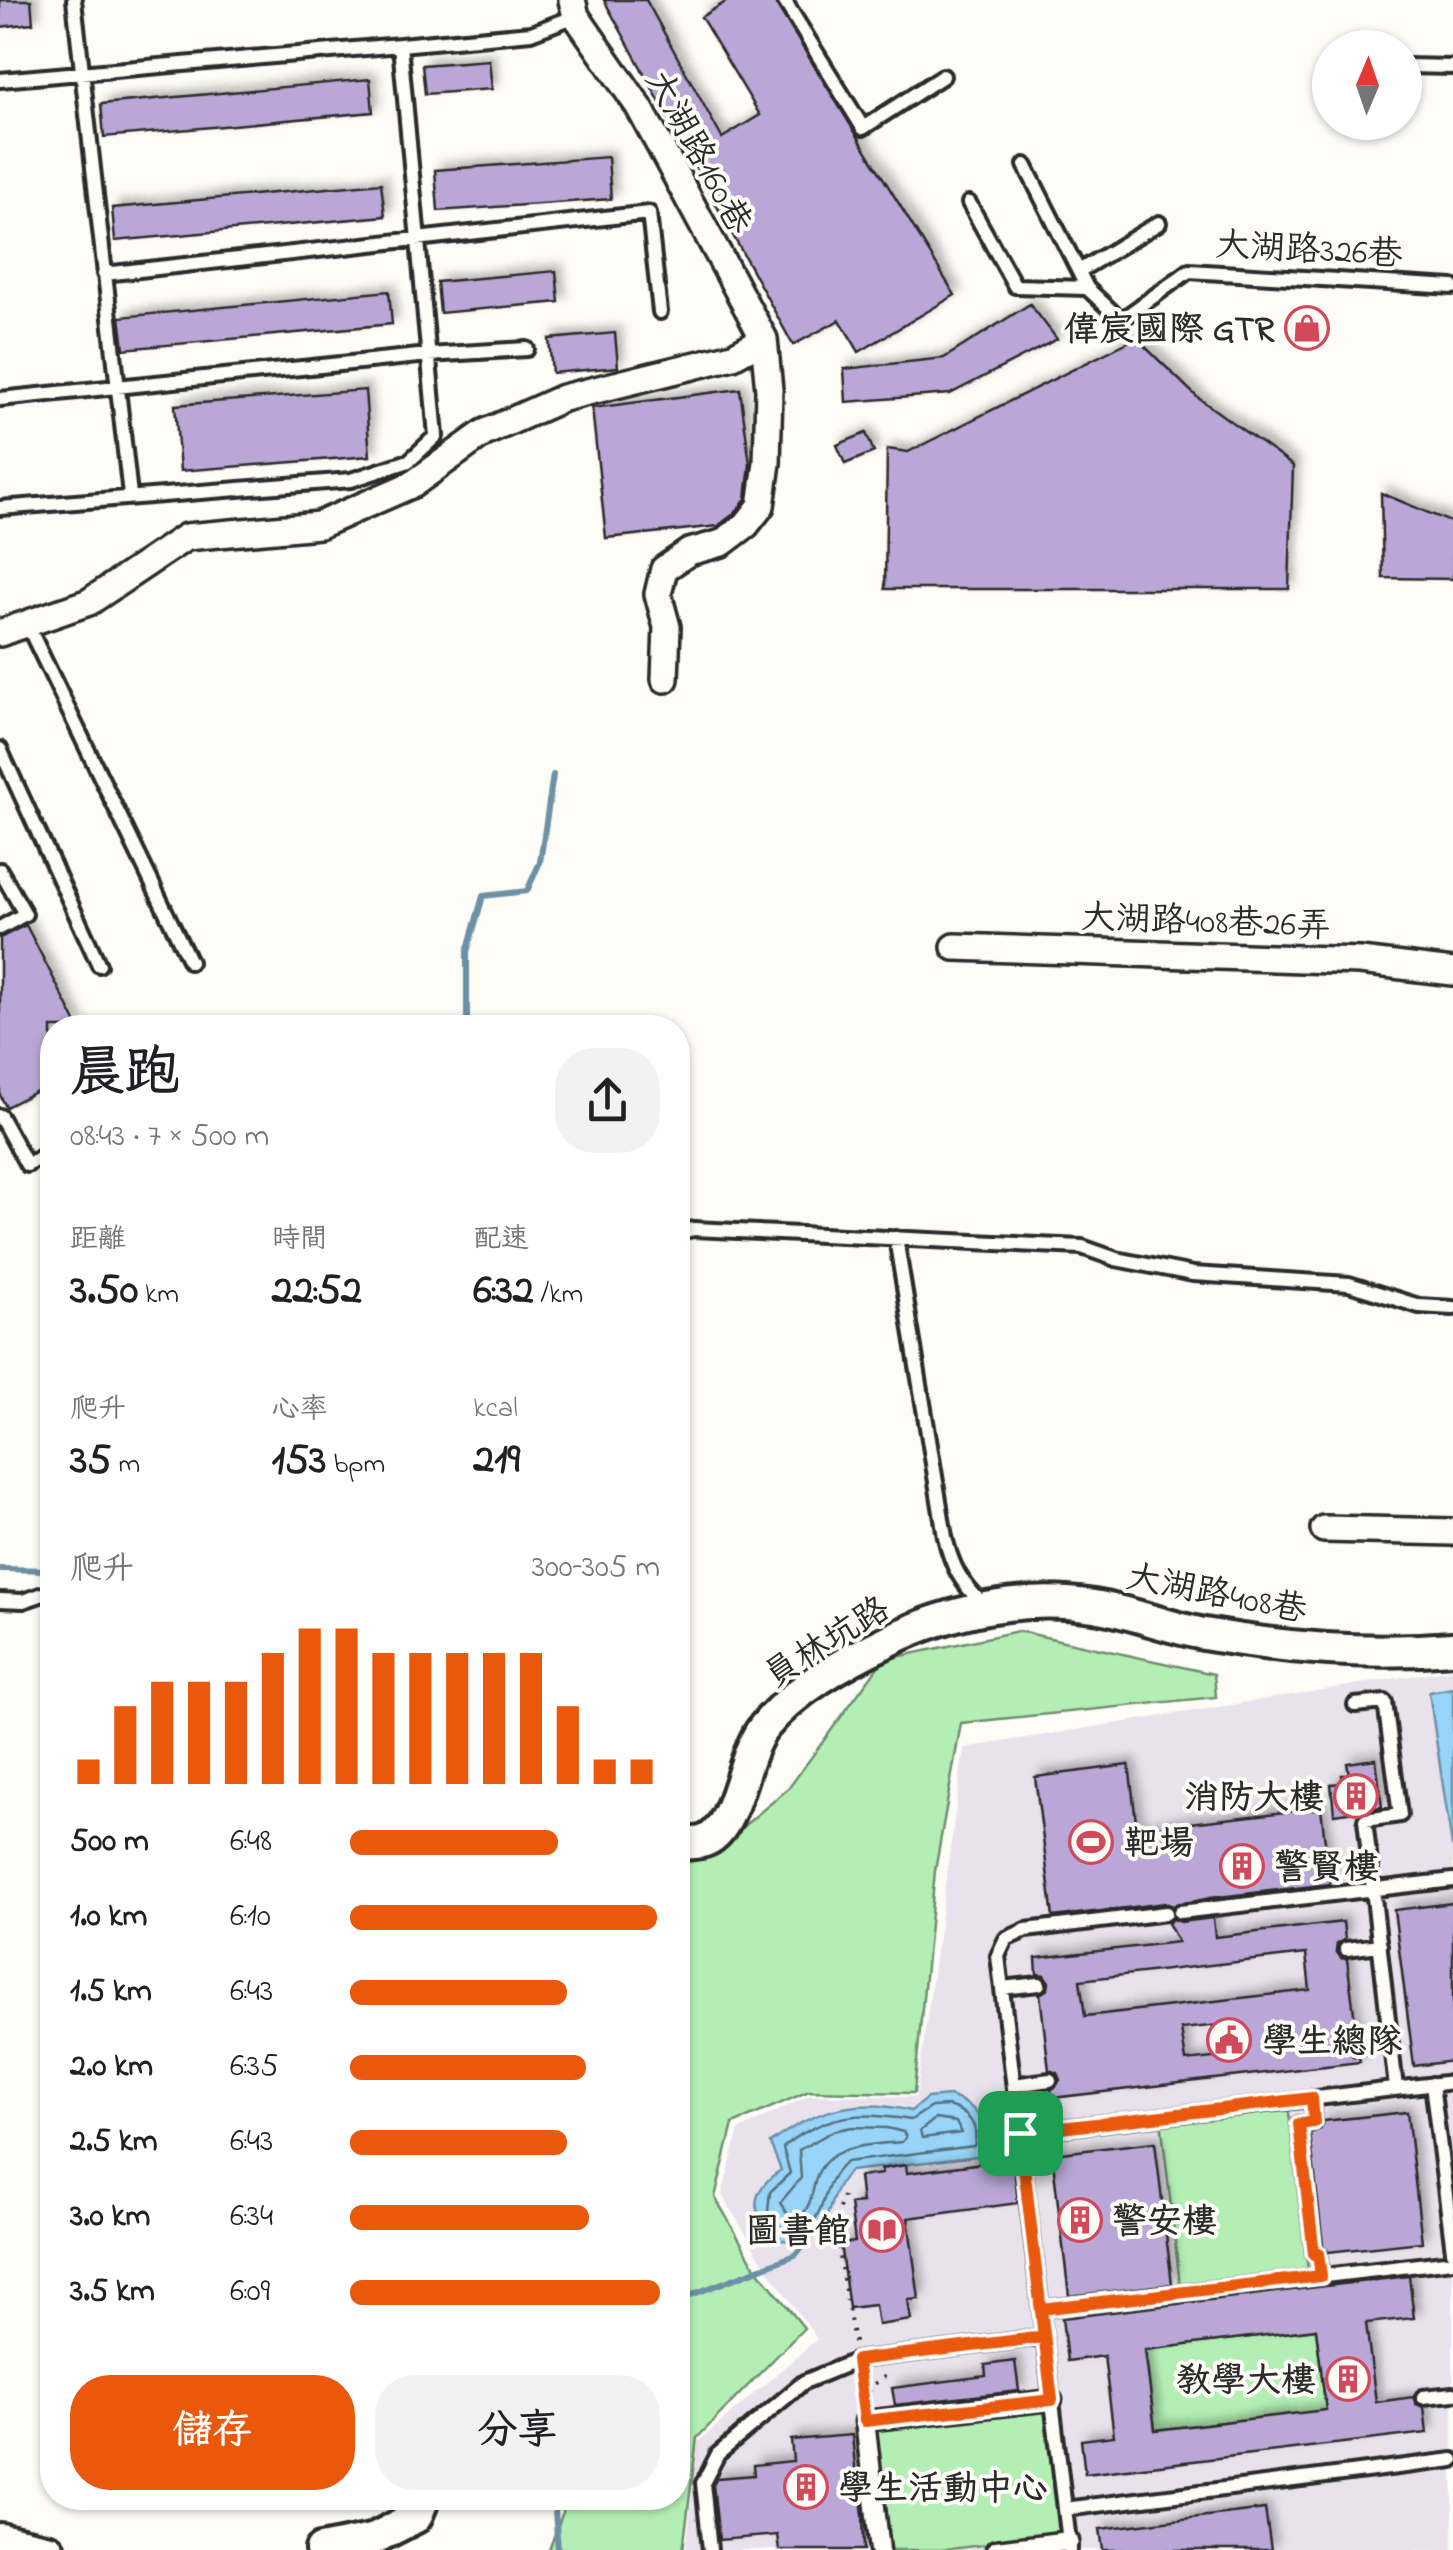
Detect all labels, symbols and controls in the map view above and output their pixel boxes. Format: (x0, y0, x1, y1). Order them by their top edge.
north arrow (1312, 30, 1422, 140)
map controls (1312, 30, 1422, 140)
street label: 大湖路160巷 (631, 61, 763, 244)
street label: 大湖路326巷 (1214, 221, 1404, 282)
shop icon: 偉宸國際 GTR (1284, 305, 1330, 351)
place label: 偉宸國際 GTR (1064, 306, 1275, 357)
street label: 大湖路408巷26弄 (1080, 894, 1332, 953)
text: 晨跑 (70, 1036, 180, 1116)
button: share (555, 1048, 660, 1153)
text: 08:43 · 7 × 500 m (70, 1114, 269, 1161)
text: 距離 (70, 1220, 126, 1261)
text: 時間 (272, 1220, 328, 1261)
text: 配速 (473, 1220, 529, 1261)
text: 3.50 (70, 1261, 138, 1322)
text: 22:52 (272, 1261, 362, 1322)
text: 6:32 (473, 1261, 534, 1322)
text: km (138, 1275, 179, 1316)
text: /km (534, 1275, 583, 1316)
text: kcal (473, 1389, 518, 1430)
text: 爬升 (70, 1390, 126, 1431)
text: 心率 (272, 1390, 328, 1431)
text: 219 (473, 1430, 520, 1491)
text: 35 (70, 1431, 111, 1492)
text: 153 (272, 1431, 326, 1492)
text: m (111, 1445, 140, 1486)
text: bpm (326, 1445, 385, 1486)
text: 300–305 m (532, 1545, 660, 1592)
text: 爬升 (70, 1547, 134, 1594)
street label: 大湖路408巷 (1122, 1553, 1311, 1638)
street label: 員林坑路 (755, 1585, 901, 1703)
building icon: 消防大樓 (1333, 1773, 1379, 1819)
place label: 消防大樓 (1184, 1774, 1324, 1825)
text: 500 m (70, 1819, 149, 1866)
text: 6:48 (230, 1819, 272, 1866)
sports icon: 靶場 (1068, 1819, 1114, 1865)
place label: 靶場 (1124, 1820, 1194, 1871)
building icon: 警賢樓 (1219, 1843, 1265, 1889)
place label: 警賢樓 (1274, 1844, 1379, 1895)
text: 1.0 km (70, 1894, 147, 1941)
text: 6:10 (230, 1894, 271, 1941)
text: 1.5 km (70, 1969, 152, 2016)
text: 6:43 (230, 1969, 273, 2016)
public building icon: 學生總隊 (1206, 2017, 1252, 2063)
place label: 學生總隊 (1262, 2018, 1402, 2069)
text: 2.0 km (70, 2044, 153, 2091)
text: 6:35 (230, 2044, 278, 2091)
pin (978, 2091, 1063, 2176)
icon: arrive (993, 2106, 1048, 2161)
text: 2.5 km (70, 2119, 158, 2166)
text: 6:43 (230, 2119, 273, 2166)
text: 3.0 km (70, 2194, 150, 2241)
text: 6:34 (230, 2194, 273, 2241)
building icon: 警安樓 (1057, 2197, 1103, 2243)
place label: 警安樓 (1112, 2198, 1217, 2249)
library icon: 圖書館 (859, 2207, 905, 2253)
place label: 圖書館 (745, 2208, 850, 2259)
text: 3.5 km (70, 2269, 155, 2316)
text: 6:09 (230, 2269, 270, 2316)
building icon: 教學大樓 (1325, 2356, 1371, 2402)
place label: 教學大樓 (1176, 2357, 1316, 2408)
button: 儲存 (70, 2375, 355, 2490)
button: 分享 (375, 2375, 660, 2490)
building icon: 學生活動中心 (783, 2464, 829, 2510)
place label: 學生活動中心 (838, 2465, 1048, 2516)

